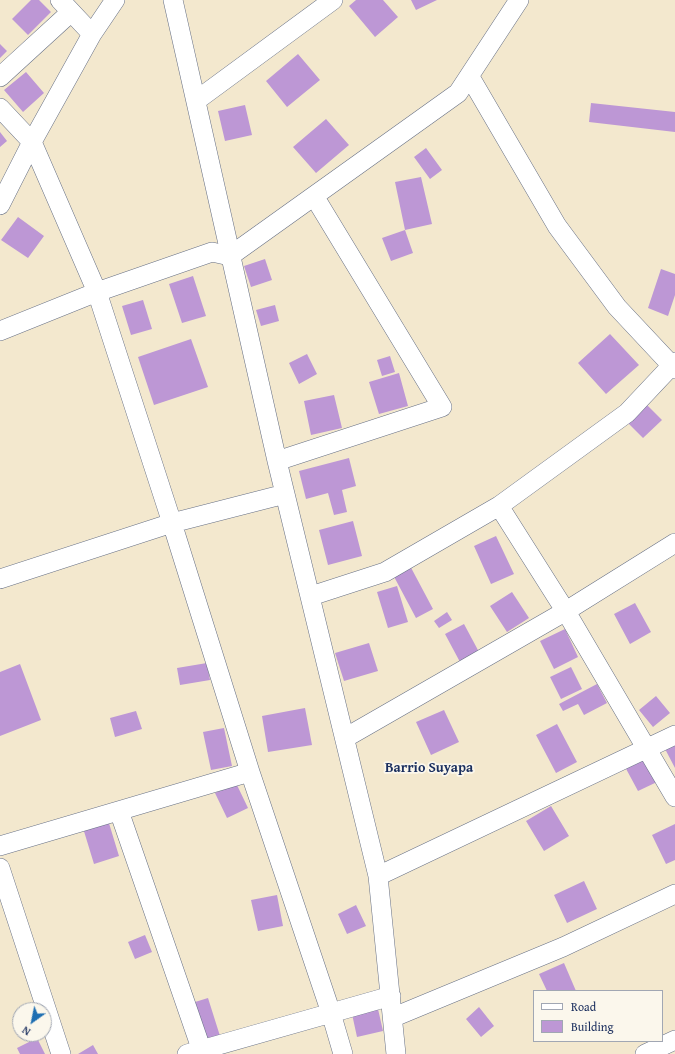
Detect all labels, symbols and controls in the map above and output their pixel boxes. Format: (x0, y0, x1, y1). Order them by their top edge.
district label: Barrio Suyapa (385, 760, 473, 776)
legend (533, 990, 663, 1042)
text: Road (571, 998, 596, 1015)
north arrow (12, 1002, 52, 1042)
text: Building (571, 1018, 614, 1035)
text: N (19, 1023, 33, 1040)

